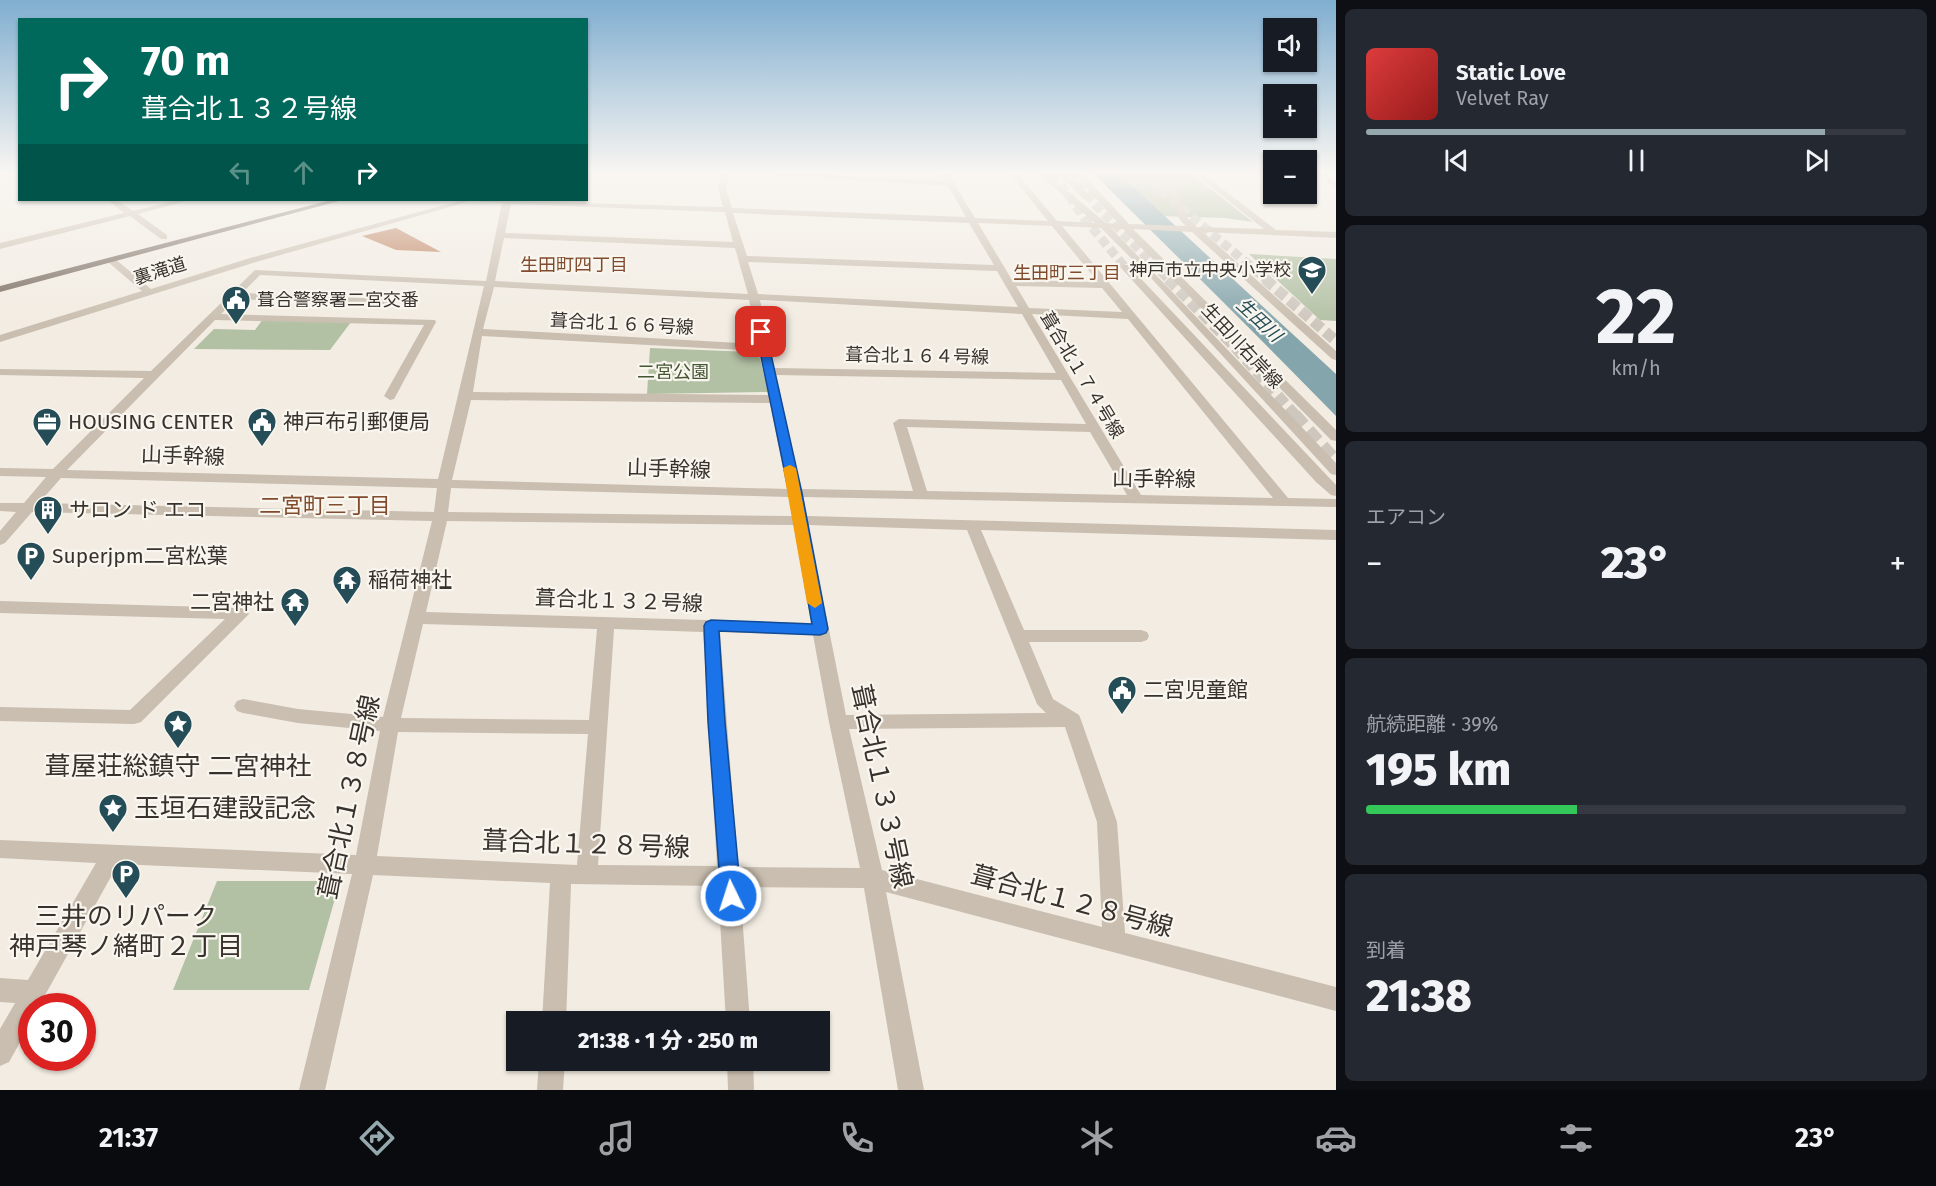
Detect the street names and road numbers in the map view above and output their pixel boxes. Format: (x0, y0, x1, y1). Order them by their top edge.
street label: 裏滝道 (131, 253, 189, 289)
street label: 生田川右岸線 (1197, 299, 1287, 393)
street label: 葺合北１７４号線 (1035, 308, 1129, 442)
street label: 葺合北１６６号線 (550, 309, 694, 339)
street label: 葺合北１６４号線 (845, 344, 989, 368)
street label: 山手幹線 (141, 442, 225, 470)
street label: 山手幹線 (627, 455, 711, 483)
street label: 山手幹線 (1112, 465, 1196, 493)
street label: 葺合北１３２号線 (535, 585, 703, 617)
street label: 葺合北１３３号線 (845, 681, 918, 891)
street label: 葺合北１３８号線 (313, 692, 386, 902)
street label: 葺合北１２８号線 (481, 825, 690, 864)
street label: 葺合北１２８号線 (967, 860, 1176, 943)

